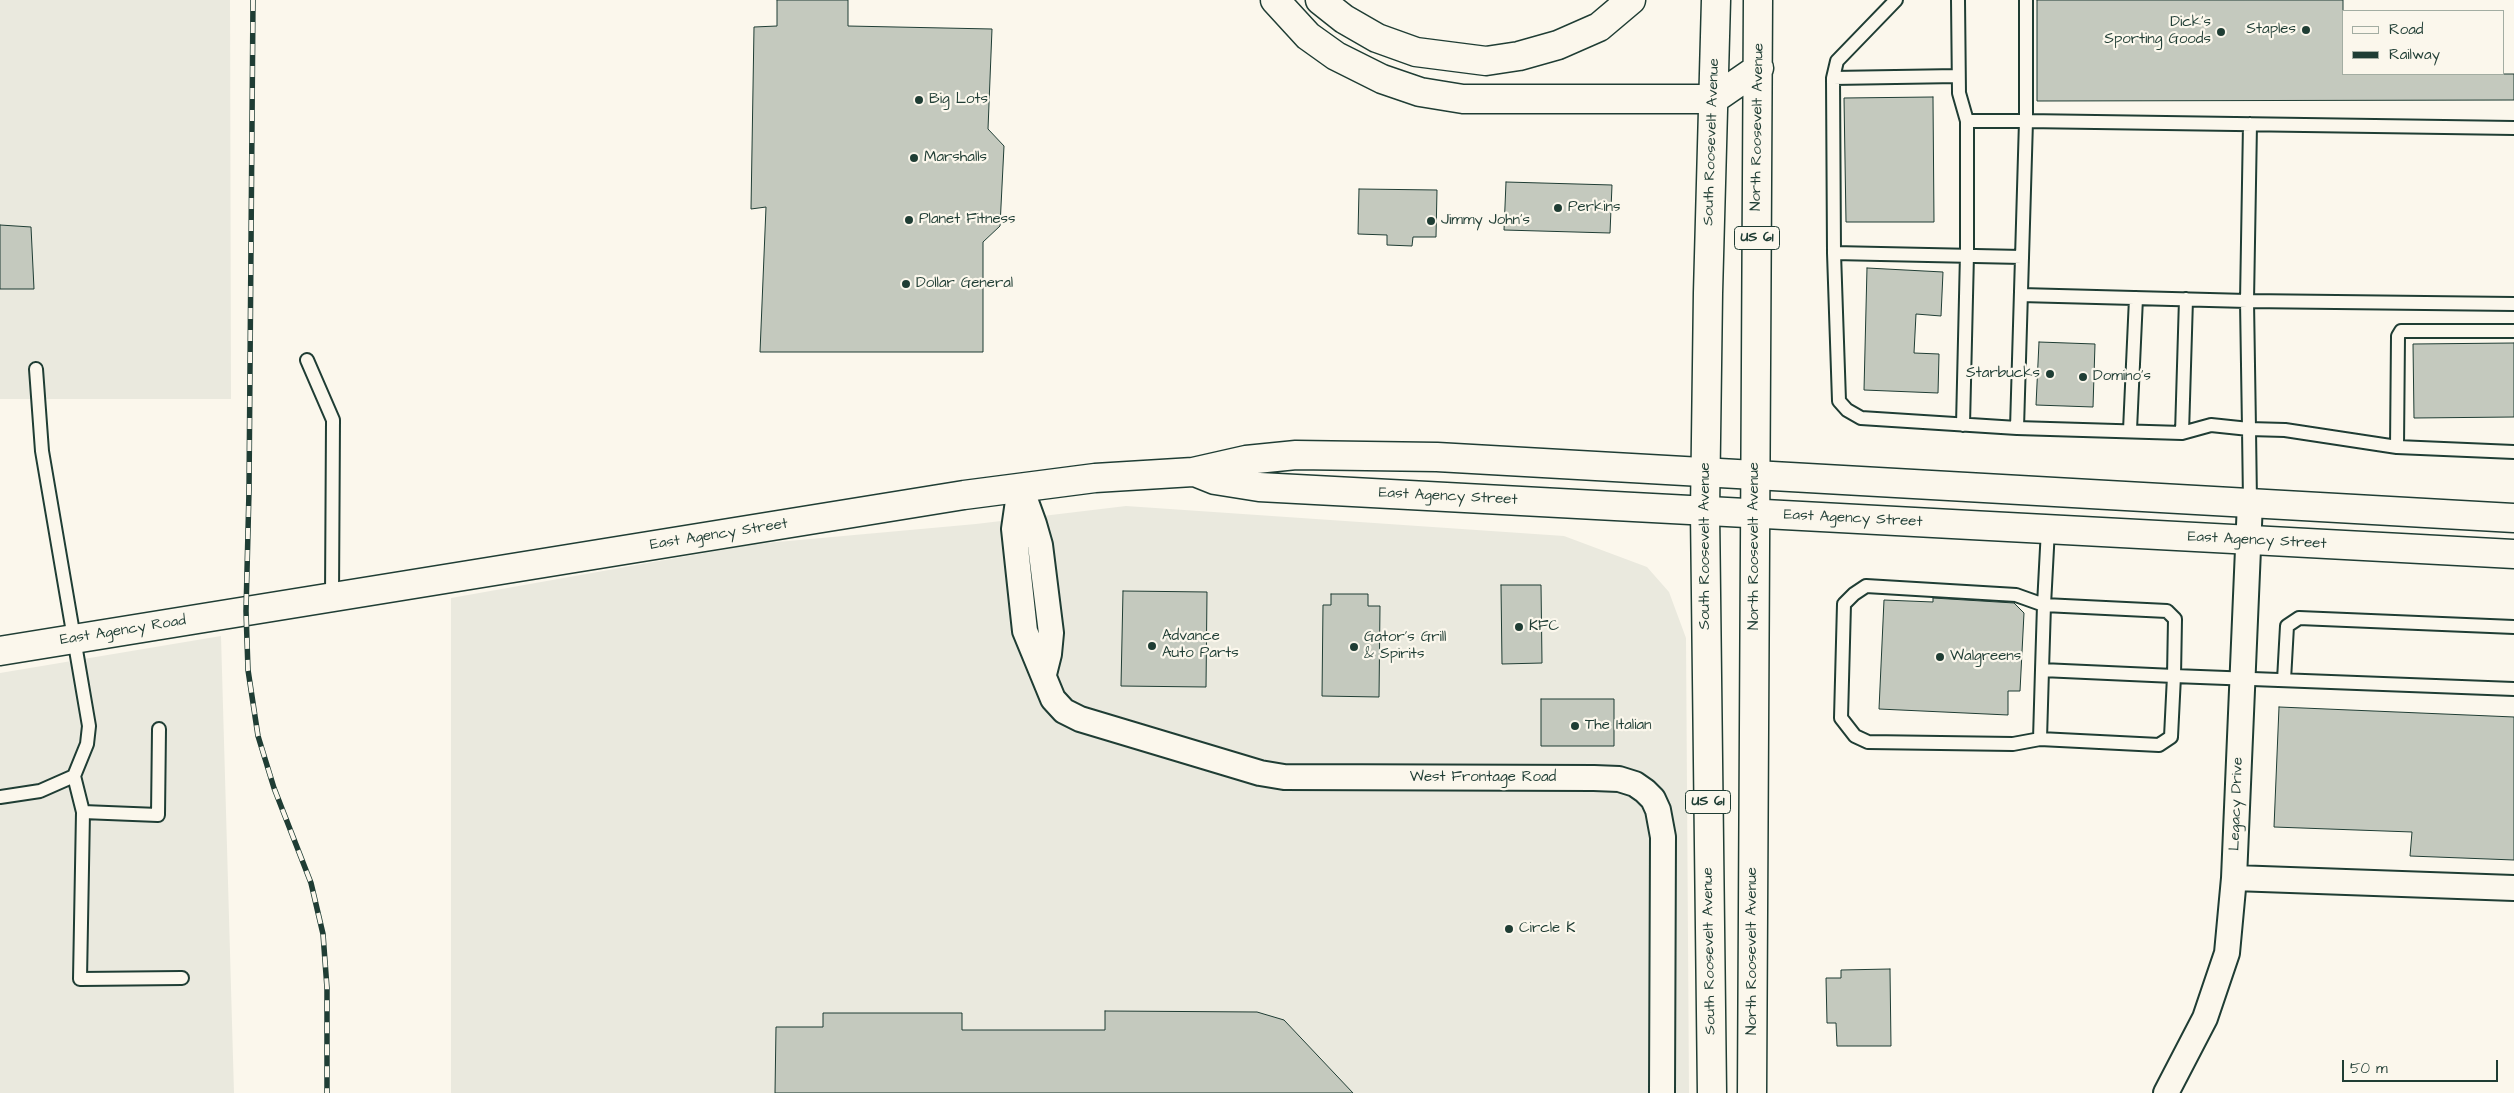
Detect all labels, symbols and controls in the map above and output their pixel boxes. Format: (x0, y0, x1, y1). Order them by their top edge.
legend (2342, 10, 2504, 75)
place label: Dick's Sporting Goods (2104, 14, 2211, 49)
text: Road (2389, 19, 2423, 40)
place label: Staples (2246, 21, 2296, 39)
marker: Staples (2300, 24, 2312, 36)
marker: Dick's Sporting Goods (2215, 26, 2227, 38)
street label: North Roosevelt Avenue (1748, 43, 1768, 211)
text: Railway (2389, 44, 2440, 65)
street label: South Roosevelt Avenue (1700, 58, 1724, 226)
place label: Big Lots (929, 91, 988, 109)
marker: Big Lots (913, 94, 925, 106)
place label: Marshalls (924, 149, 987, 167)
marker: Marshalls (908, 152, 920, 164)
place label: Perkins (1568, 199, 1620, 217)
marker: Perkins (1552, 202, 1564, 214)
place label: Planet Fitness (919, 211, 1016, 229)
place label: Jimmy John's (1441, 212, 1530, 230)
marker: Planet Fitness (903, 214, 915, 226)
marker: Jimmy John's (1425, 215, 1437, 227)
road number: US 61 (1734, 227, 1780, 250)
place label: Dollar General (916, 275, 1013, 293)
marker: Dollar General (900, 278, 912, 290)
place label: Starbucks (1966, 365, 2040, 383)
marker: Starbucks (2044, 368, 2056, 380)
place label: Domino's (2093, 368, 2151, 386)
marker: Domino's (2077, 371, 2089, 383)
street label: South Roosevelt Avenue (1697, 462, 1715, 630)
street label: North Roosevelt Avenue (1746, 462, 1764, 630)
street label: East Agency Street (1378, 484, 1518, 510)
street label: East Agency Street (1783, 506, 1923, 532)
street label: East Agency Street (649, 515, 789, 555)
street label: East Agency Street (2187, 528, 2327, 554)
street label: East Agency Road (59, 612, 187, 650)
place label: KFC (1529, 618, 1559, 636)
marker: KFC (1513, 621, 1525, 633)
place label: Advance Auto Parts (1162, 628, 1239, 663)
place label: Gator's Grill & Spirits (1364, 629, 1446, 664)
marker: Advance Auto Parts (1146, 640, 1158, 652)
marker: Gator's Grill & Spirits (1348, 641, 1360, 653)
place label: Walgreens (1950, 648, 2021, 666)
marker: Walgreens (1934, 651, 1946, 663)
place label: The Italian (1585, 717, 1652, 735)
marker: The Italian (1569, 720, 1581, 732)
street label: Legacy Drive (2226, 757, 2248, 851)
street label: West Frontage Road (1410, 769, 1556, 787)
road number: US 61 (1686, 790, 1730, 814)
street label: South Roosevelt Avenue (1700, 867, 1720, 1035)
street label: North Roosevelt Avenue (1744, 867, 1762, 1035)
place label: Circle K (1519, 920, 1575, 938)
marker: Circle K (1503, 923, 1515, 935)
scale bar (2344, 1050, 2500, 1082)
text: 50 m (2350, 1058, 2388, 1079)

